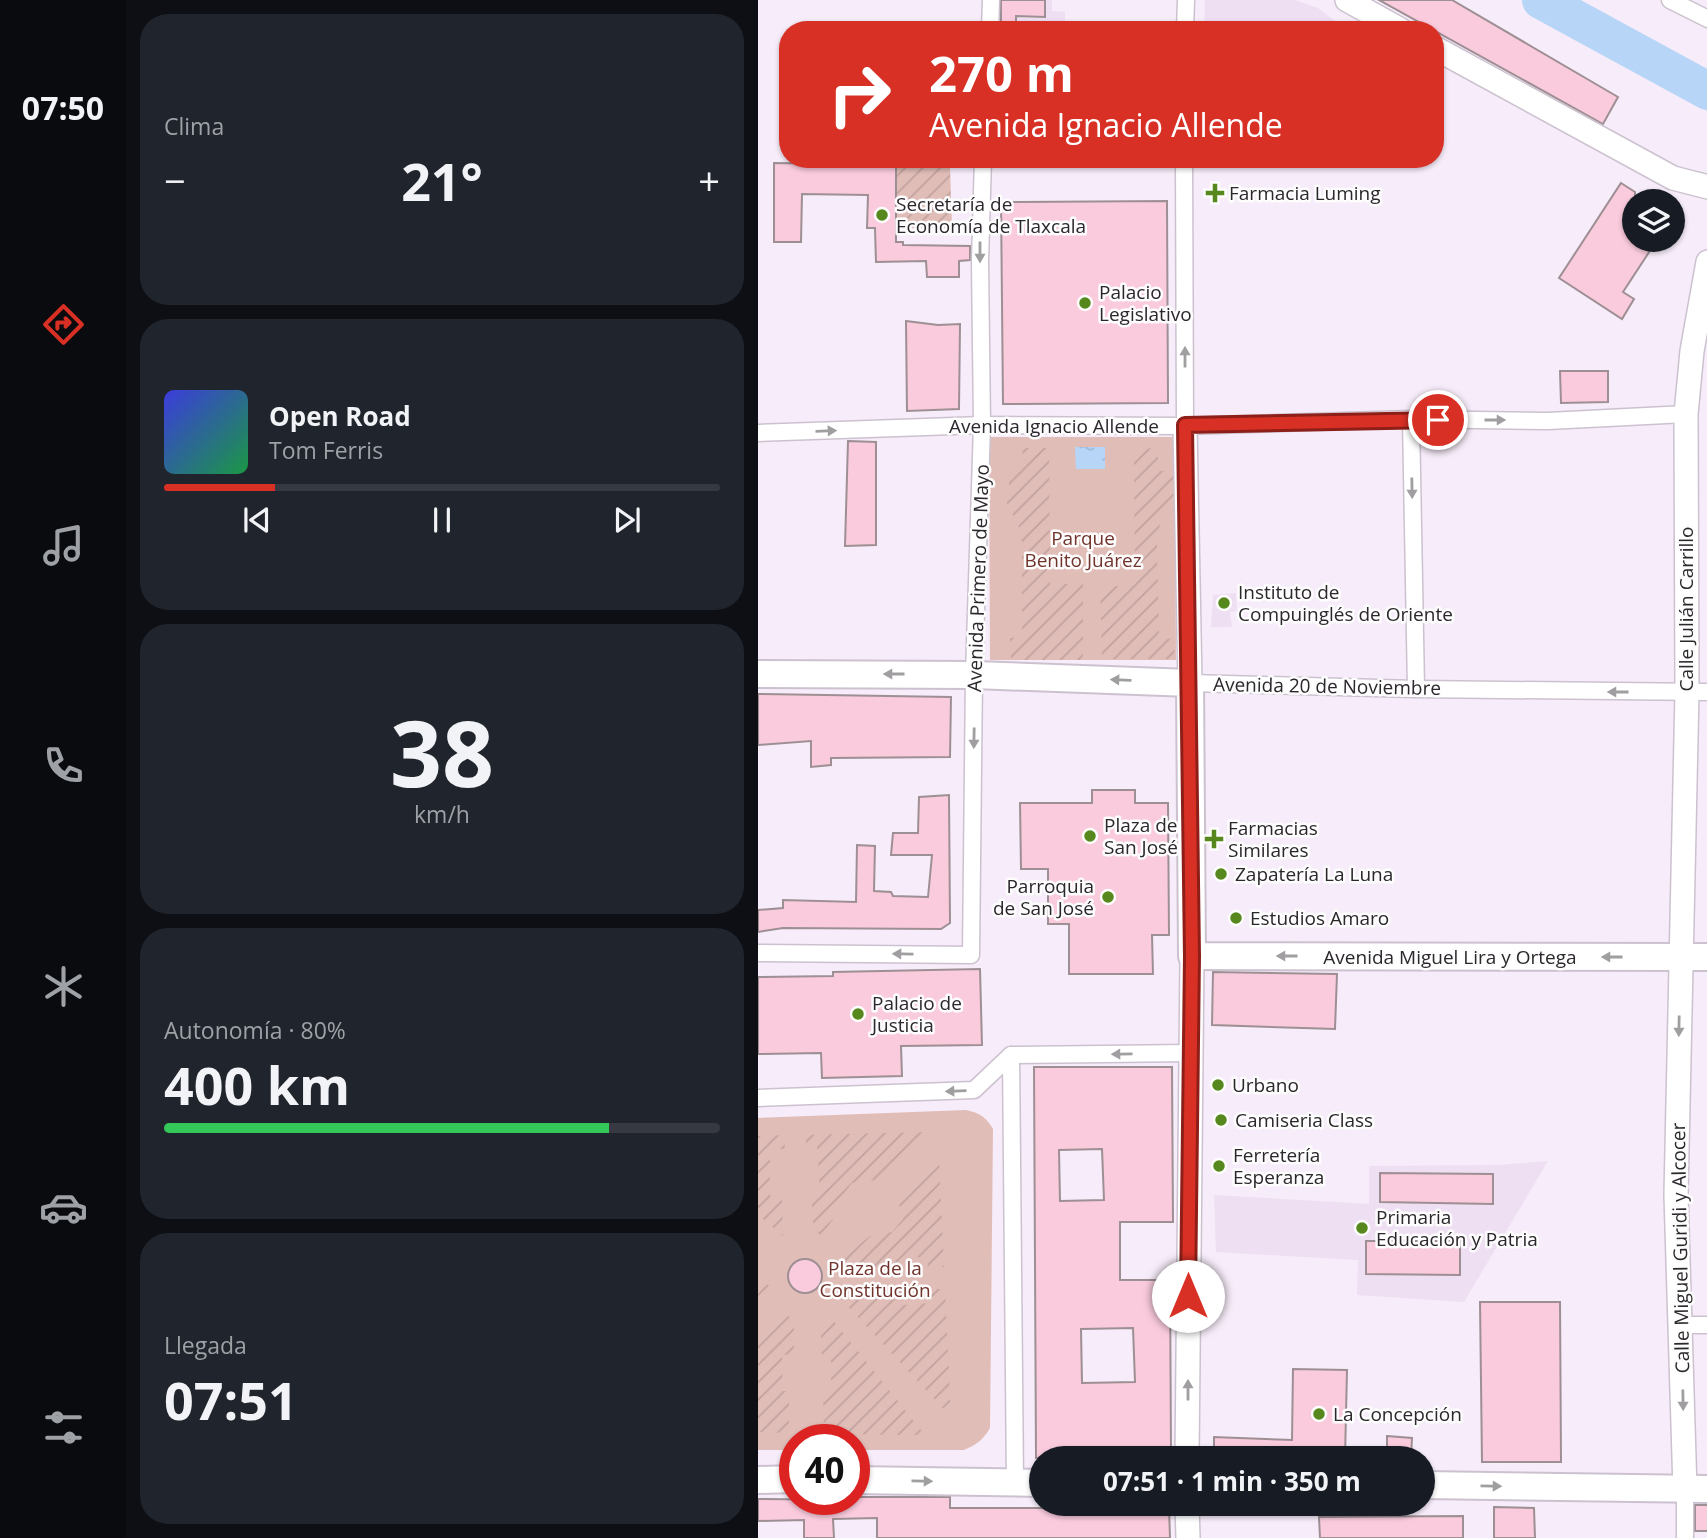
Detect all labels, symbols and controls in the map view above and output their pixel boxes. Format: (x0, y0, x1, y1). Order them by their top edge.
text: 270 m (929, 40, 1074, 106)
icon: right (814, 49, 905, 140)
text: 07:50 (22, 86, 104, 129)
text: Avenida Ignacio Allende (929, 103, 1283, 146)
text: Clima (164, 110, 224, 142)
text: 21° (401, 145, 483, 216)
text: − (164, 154, 186, 206)
text: + (698, 154, 720, 206)
place label: Farmacia Luming (1229, 180, 1381, 206)
marker: Farmacia Luming (1207, 185, 1223, 201)
map controls (1622, 189, 1685, 252)
button: layers (1622, 189, 1685, 252)
place label: Secretaría de Economía de Tlaxcala (896, 191, 1086, 239)
marker: Secretaría de Economía de Tlaxcala (874, 207, 890, 223)
one-way arrow (974, 241, 986, 263)
place label: Palacio Legislativo (1099, 279, 1192, 327)
marker: Palacio Legislativo (1077, 295, 1093, 311)
icon: directions (39, 300, 88, 349)
one-way arrow (1179, 346, 1191, 368)
pin (1408, 390, 1468, 450)
text: Open Road (269, 398, 411, 434)
icon: arrive (1419, 401, 1457, 439)
street label: Avenida Ignacio Allende (949, 413, 1159, 439)
one-way arrow (1484, 414, 1506, 426)
one-way arrow (815, 426, 837, 437)
text: Tom Ferris (269, 434, 383, 466)
street label: Avenida Primero de Mayo (961, 464, 995, 692)
one-way arrow (1406, 477, 1418, 499)
icon: previous (238, 501, 276, 539)
icon: pause (423, 501, 461, 539)
icon: next (608, 501, 646, 539)
icon: music (39, 521, 88, 570)
park label: Parque Benito Juárez (1024, 525, 1142, 573)
street label: Calle Julián Carrillo (1673, 526, 1699, 692)
place label: Instituto de Compuinglés de Oriente (1238, 579, 1453, 627)
marker: Instituto de Compuinglés de Oriente (1216, 595, 1232, 611)
one-way arrow (883, 668, 905, 680)
street label: Avenida 20 de Noviembre (1213, 671, 1441, 701)
one-way arrow (1110, 675, 1132, 686)
one-way arrow (1607, 686, 1629, 698)
text: 38 (390, 690, 494, 814)
one-way arrow (968, 727, 979, 749)
icon: phone (39, 741, 88, 790)
text: km/h (414, 798, 470, 830)
place label: Plaza de San José (1104, 812, 1178, 860)
place label: Farmacias Similares (1228, 815, 1318, 863)
marker: Plaza de San José (1082, 828, 1098, 844)
marker: Farmacias Similares (1206, 831, 1222, 847)
place label: Zapatería La Luna (1235, 861, 1393, 887)
marker: Zapatería La Luna (1213, 866, 1229, 882)
place label: Parroquia de San José (993, 873, 1094, 921)
marker: Parroquia de San José (1100, 889, 1116, 905)
place label: Estudios Amaro (1250, 905, 1389, 931)
marker: Estudios Amaro (1228, 910, 1244, 926)
street label: Avenida Miguel Lira y Ortega (1323, 944, 1577, 970)
one-way arrow (892, 948, 914, 960)
one-way arrow (1275, 950, 1297, 962)
one-way arrow (1601, 951, 1623, 963)
icon: climate (39, 962, 88, 1011)
place label: Palacio de Justicia (870, 990, 962, 1038)
marker: Palacio de Justicia (850, 1006, 866, 1022)
text: Autonomía · 80% (164, 1014, 346, 1046)
one-way arrow (1673, 1015, 1685, 1037)
one-way arrow (1111, 1048, 1133, 1060)
text: 400 km (164, 1049, 350, 1120)
place label: Urbano (1232, 1072, 1299, 1098)
marker: Urbano (1210, 1077, 1226, 1093)
one-way arrow (945, 1085, 967, 1096)
place label: Camiseria Class (1235, 1107, 1373, 1133)
marker: Camiseria Class (1213, 1112, 1229, 1128)
street label: Calle Miguel Guridi y Alcocer (1665, 1122, 1695, 1374)
place label: Ferretería Esperanza (1233, 1142, 1324, 1190)
marker: Ferretería Esperanza (1211, 1158, 1227, 1174)
icon: car (39, 1183, 88, 1232)
place label: Primaria Educación y Patria (1376, 1204, 1538, 1252)
marker: Primaria Educación y Patria (1354, 1220, 1370, 1236)
park label: Plaza de la Constitución (819, 1255, 931, 1303)
position arrow (1151, 1259, 1225, 1333)
text: Llegada (164, 1329, 247, 1361)
text: 07:51 (164, 1364, 298, 1435)
one-way arrow (1182, 1378, 1194, 1400)
one-way arrow (1677, 1390, 1689, 1412)
place label: La Concepción (1333, 1401, 1462, 1427)
icon: filters (39, 1403, 88, 1452)
marker: La Concepción (1311, 1406, 1327, 1422)
speed limit sign: 40 (779, 1424, 870, 1515)
text: 07:51 · 1 min · 350 m (1103, 1463, 1361, 1499)
one-way arrow (912, 1476, 934, 1487)
one-way arrow (1480, 1480, 1502, 1492)

